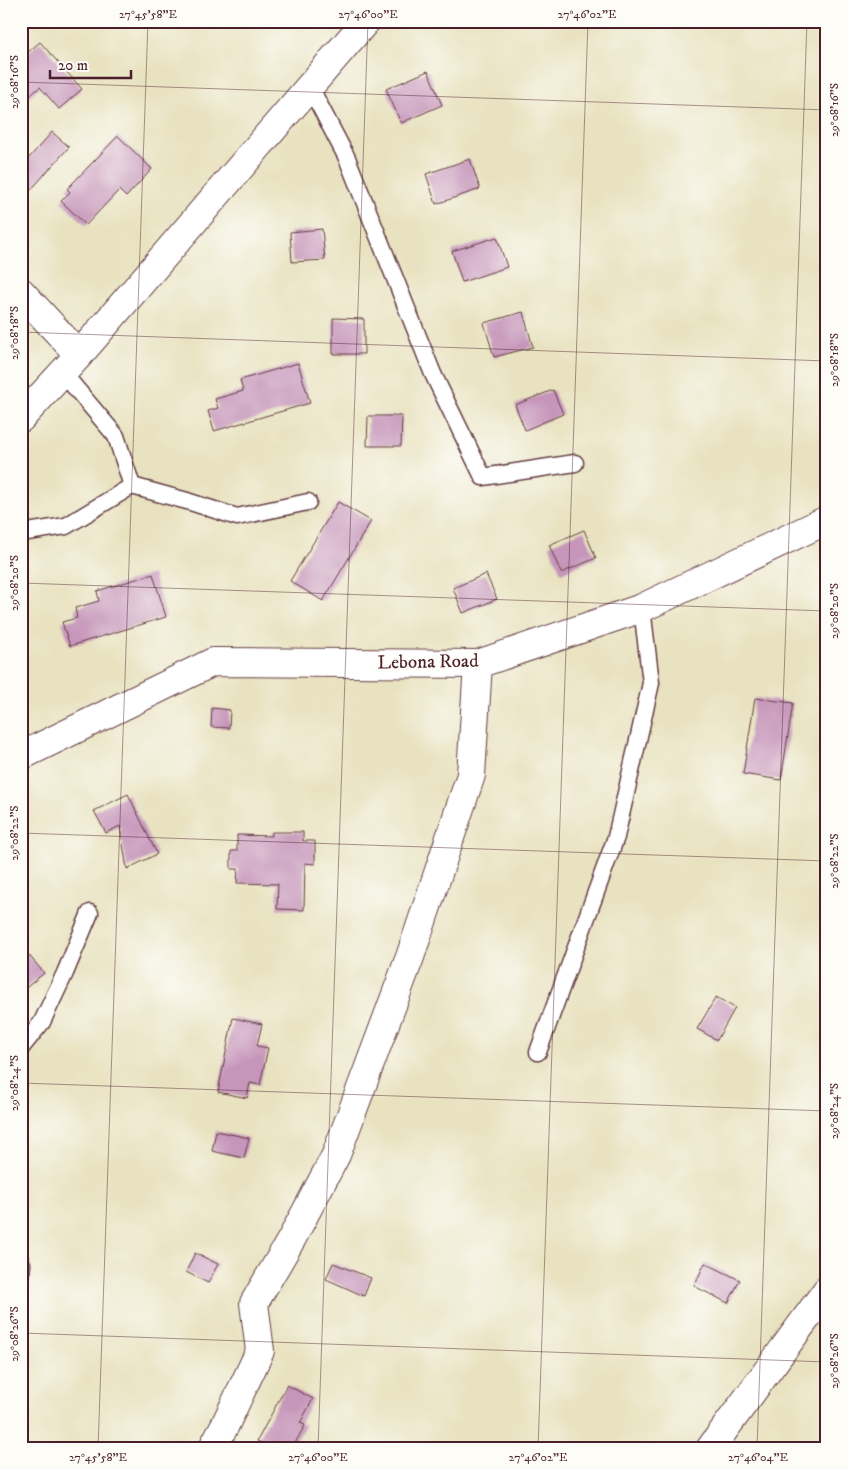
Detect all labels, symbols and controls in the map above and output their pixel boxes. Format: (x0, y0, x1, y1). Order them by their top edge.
text: 27°45'58"E (119, 7, 178, 22)
text: 27°46'00"E (338, 7, 398, 22)
text: 27°46'02"E (558, 7, 617, 22)
scale bar (50, 48, 131, 80)
text: 29°08'16"S (7, 55, 22, 109)
text: 20 m (58, 56, 88, 75)
text: 29°08'16"S (827, 83, 842, 137)
text: 29°08'18"S (7, 306, 22, 360)
text: 29°08'18"S (827, 333, 842, 387)
text: 29°08'20"S (7, 555, 22, 611)
text: 29°08'20"S (827, 583, 842, 639)
street label: Lebona Road (377, 650, 479, 674)
text: 29°08'22"S (7, 805, 22, 861)
text: 29°08'22"S (827, 833, 842, 889)
text: 29°08'24"S (7, 1055, 22, 1111)
text: 29°08'24"S (827, 1083, 842, 1139)
text: 29°08'26"S (7, 1306, 22, 1362)
text: 29°08'26"S (827, 1333, 842, 1389)
text: 27°45'58"E (69, 1450, 128, 1465)
text: 27°46'00"E (288, 1450, 348, 1465)
text: 27°46'02"E (509, 1450, 568, 1465)
text: 27°46'04"E (728, 1450, 788, 1465)

